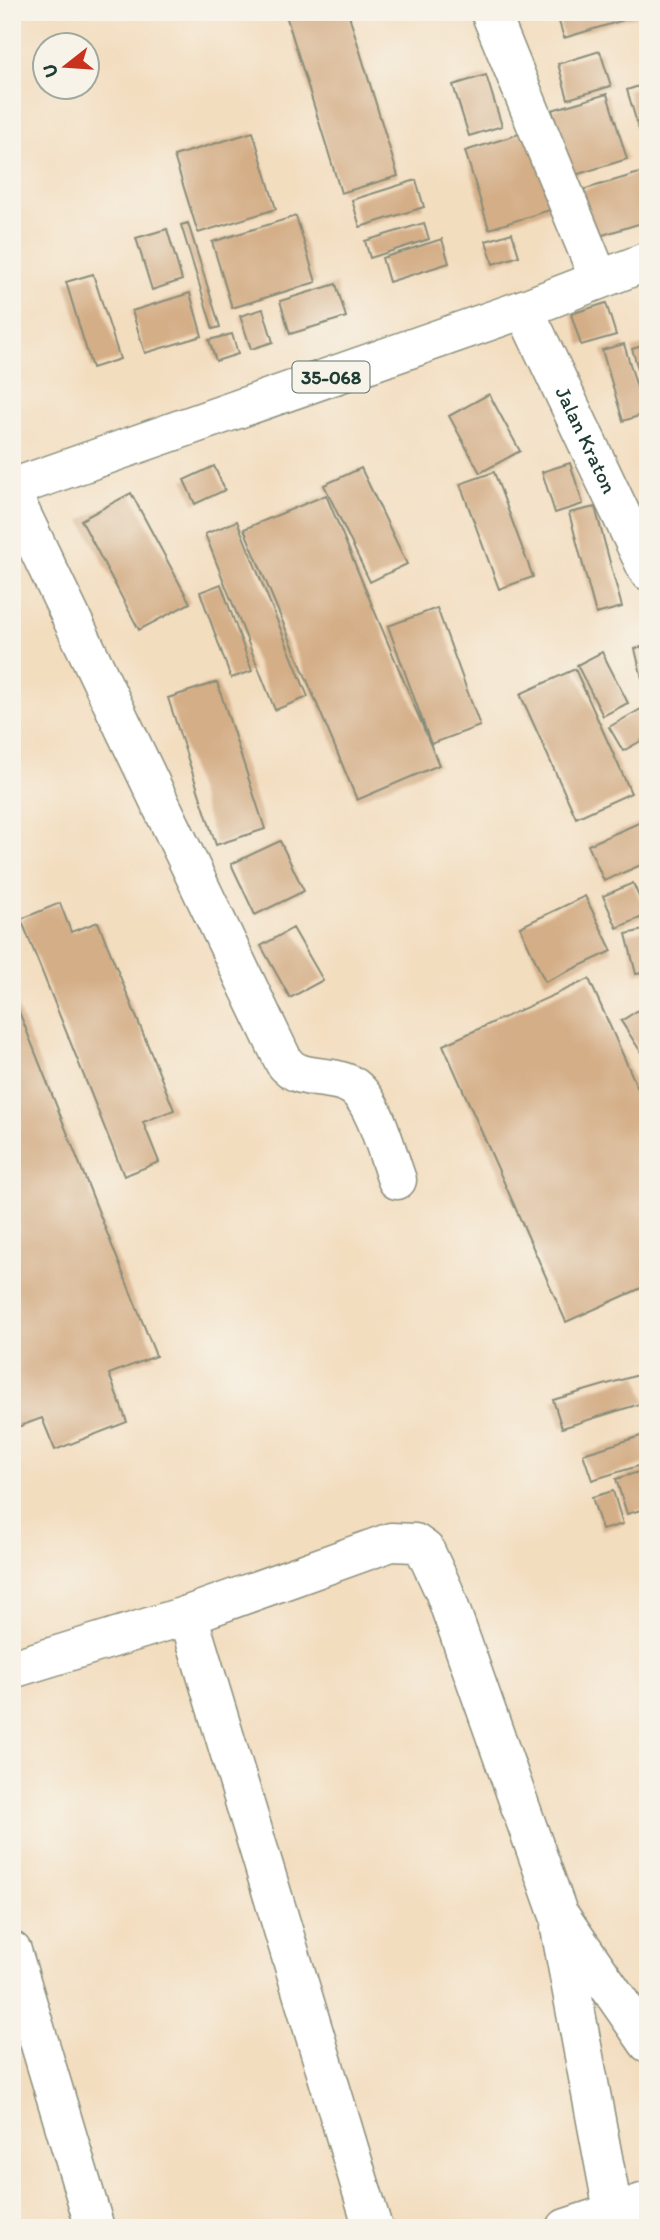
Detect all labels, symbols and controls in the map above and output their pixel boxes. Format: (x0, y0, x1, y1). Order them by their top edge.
north arrow (32, 32, 102, 102)
text: U (37, 61, 63, 80)
road number: 35-068 (292, 362, 370, 392)
street label: Jalan Kraton (551, 382, 622, 497)

